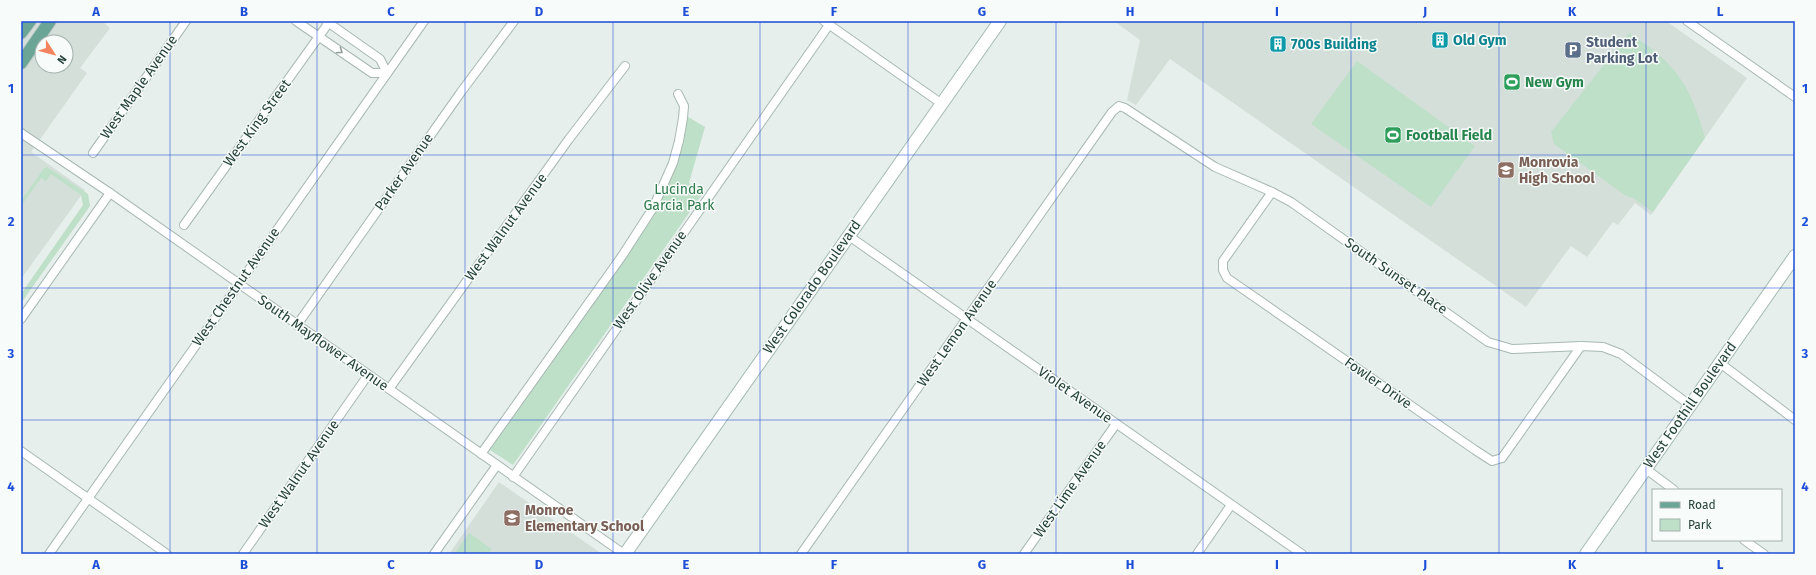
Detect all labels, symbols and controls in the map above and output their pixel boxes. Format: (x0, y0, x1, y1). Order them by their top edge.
text: A (91, 4, 100, 19)
text: B (240, 4, 248, 19)
text: C (387, 4, 395, 19)
text: D (535, 4, 544, 19)
text: E (683, 4, 690, 19)
text: F (831, 4, 838, 19)
text: G (978, 4, 986, 19)
text: H (1126, 4, 1134, 19)
text: I (1275, 4, 1279, 19)
text: J (1422, 4, 1427, 19)
text: K (1568, 4, 1577, 19)
text: L (1717, 4, 1724, 19)
building icon: Old Gym (1430, 30, 1450, 50)
street label: West Maple Avenue (97, 32, 181, 142)
place label: Old Gym (1453, 32, 1507, 49)
north arrow (34, 34, 74, 74)
building icon: 700s Building (1268, 34, 1288, 54)
place label: Student Parking Lot (1586, 34, 1659, 67)
place label: 700s Building (1291, 36, 1377, 53)
parking icon: Student Parking Lot (1563, 40, 1583, 60)
one-way arrow (336, 46, 343, 54)
text: N (54, 53, 69, 66)
sports icon: New Gym (1502, 72, 1522, 92)
place label: New Gym (1525, 74, 1584, 91)
street label: West King Street (220, 75, 295, 170)
text: 1 (8, 81, 14, 96)
text: 1 (1802, 81, 1808, 96)
sports icon: Football Field (1383, 125, 1403, 145)
place label: Football Field (1406, 127, 1492, 144)
street label: Parker Avenue (371, 130, 437, 214)
place label: Monrovia High School (1519, 154, 1596, 187)
school or university icon: Monrovia High School (1496, 160, 1516, 180)
street label: West Walnut Avenue (461, 170, 551, 284)
park label: Lucinda Garcia Park (644, 181, 715, 214)
text: 2 (8, 214, 15, 229)
text: 2 (1802, 214, 1809, 229)
street label: West Colorado Boulevard (759, 217, 865, 357)
street label: West Chestnut Avenue (189, 224, 283, 350)
street label: West Olive Avenue (610, 227, 690, 333)
street label: South Sunset Place (1341, 234, 1451, 318)
street label: West Lemon Avenue (914, 276, 1000, 390)
street label: South Mayflower Avenue (254, 291, 392, 395)
street label: West Foothill Boulevard (1640, 339, 1740, 471)
text: 3 (7, 346, 15, 361)
text: 3 (1801, 346, 1809, 361)
street label: Fowler Drive (1341, 354, 1415, 412)
street label: Violet Avenue (1035, 363, 1115, 427)
street label: West Walnut Avenue (255, 416, 343, 532)
street label: West Lime Avenue (1030, 437, 1110, 541)
text: 4 (7, 479, 15, 494)
text: 4 (1801, 479, 1809, 494)
legend (1652, 489, 1782, 541)
text: Road (1688, 498, 1716, 512)
place label: Monroe Elementary School (525, 502, 645, 535)
school or university icon: Monroe Elementary School (502, 508, 522, 528)
text: Park (1688, 518, 1712, 532)
text: A (91, 557, 100, 572)
text: B (240, 557, 248, 572)
text: C (387, 557, 395, 572)
text: D (535, 557, 544, 572)
text: E (683, 557, 690, 572)
text: F (831, 557, 838, 572)
text: G (978, 557, 986, 572)
text: H (1126, 557, 1134, 572)
text: I (1275, 557, 1279, 572)
text: J (1422, 557, 1427, 572)
text: K (1568, 557, 1577, 572)
text: L (1717, 557, 1724, 572)

